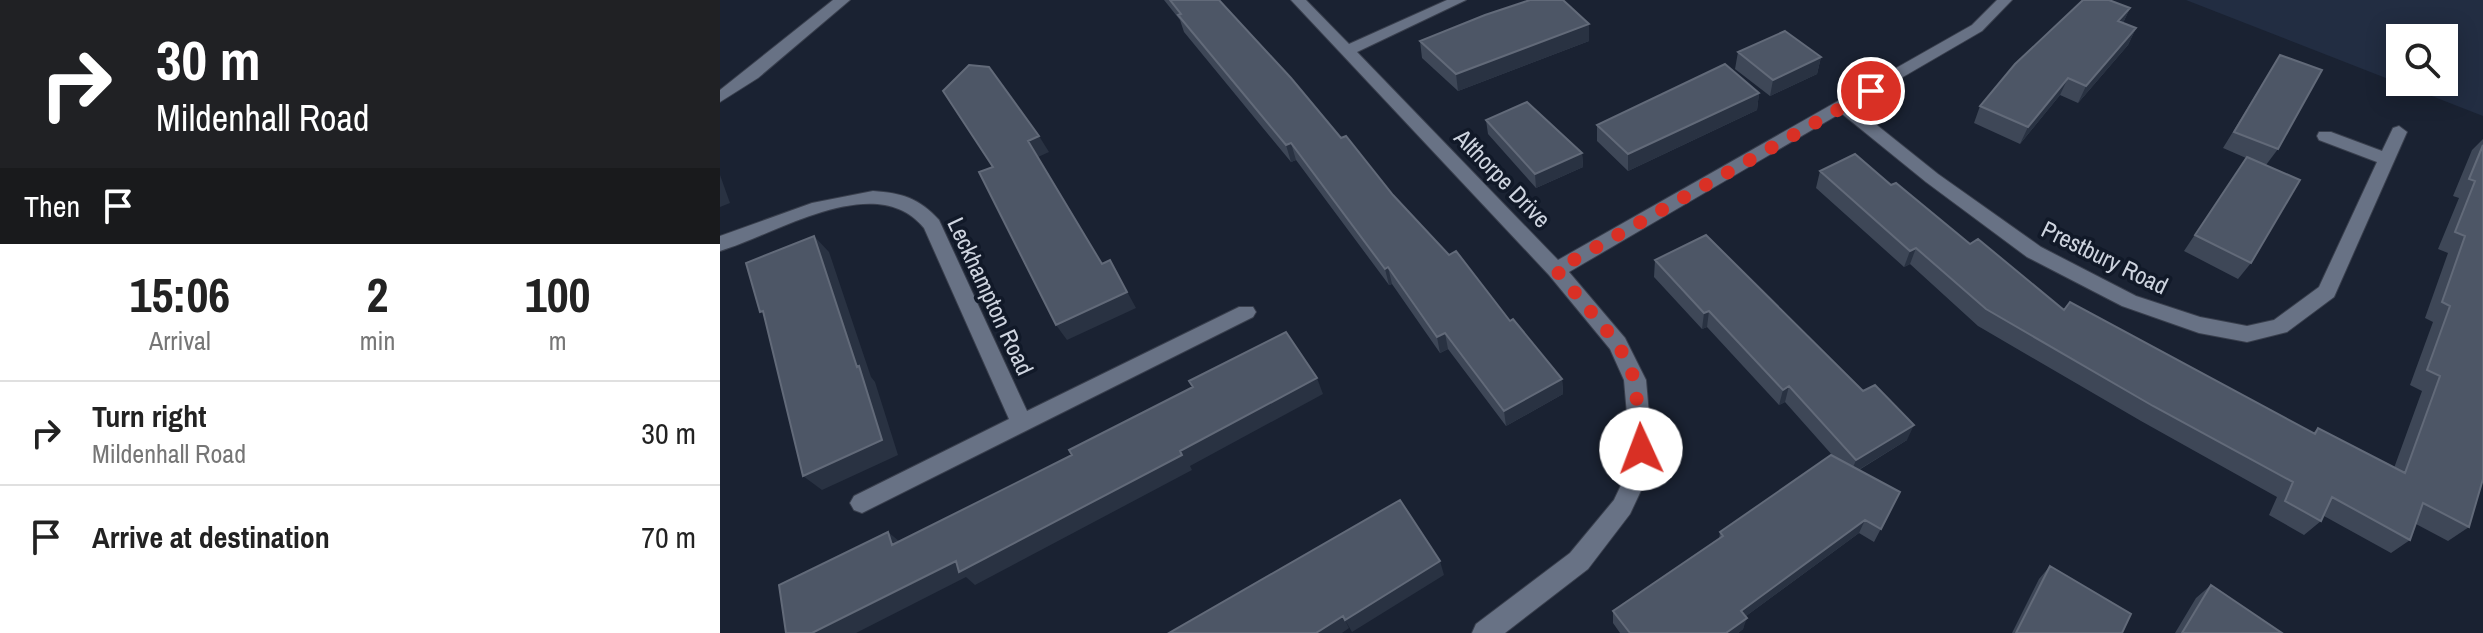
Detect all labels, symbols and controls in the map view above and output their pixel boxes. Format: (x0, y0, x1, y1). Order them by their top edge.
text: 30 m (156, 22, 261, 97)
map controls (2386, 24, 2458, 96)
button: search (2386, 24, 2458, 96)
icon: right (24, 32, 128, 136)
pin (1837, 57, 1905, 125)
icon: arrive (1849, 69, 1893, 113)
text: Mildenhall Road (156, 94, 369, 142)
street label: Althorpe Drive (1447, 121, 1558, 234)
icon: arrive (96, 184, 140, 228)
text: Then (24, 186, 80, 226)
street label: Leckhampton Road (940, 212, 1042, 380)
street label: Prestbury Road (2037, 213, 2173, 301)
text: 15:06 (130, 262, 230, 327)
text: 2 (367, 262, 388, 327)
text: 100 (525, 262, 590, 327)
text: Arrival (149, 323, 211, 358)
text: min (360, 323, 395, 358)
text: m (549, 323, 567, 358)
text: Turn right (92, 396, 206, 436)
position arrow (1599, 407, 1683, 491)
icon: right (24, 411, 68, 455)
text: 30 m (641, 413, 696, 453)
text: Mildenhall Road (92, 436, 246, 471)
icon: arrive (24, 515, 68, 559)
text: Arrive at destination (92, 517, 330, 557)
text: 70 m (641, 517, 696, 557)

